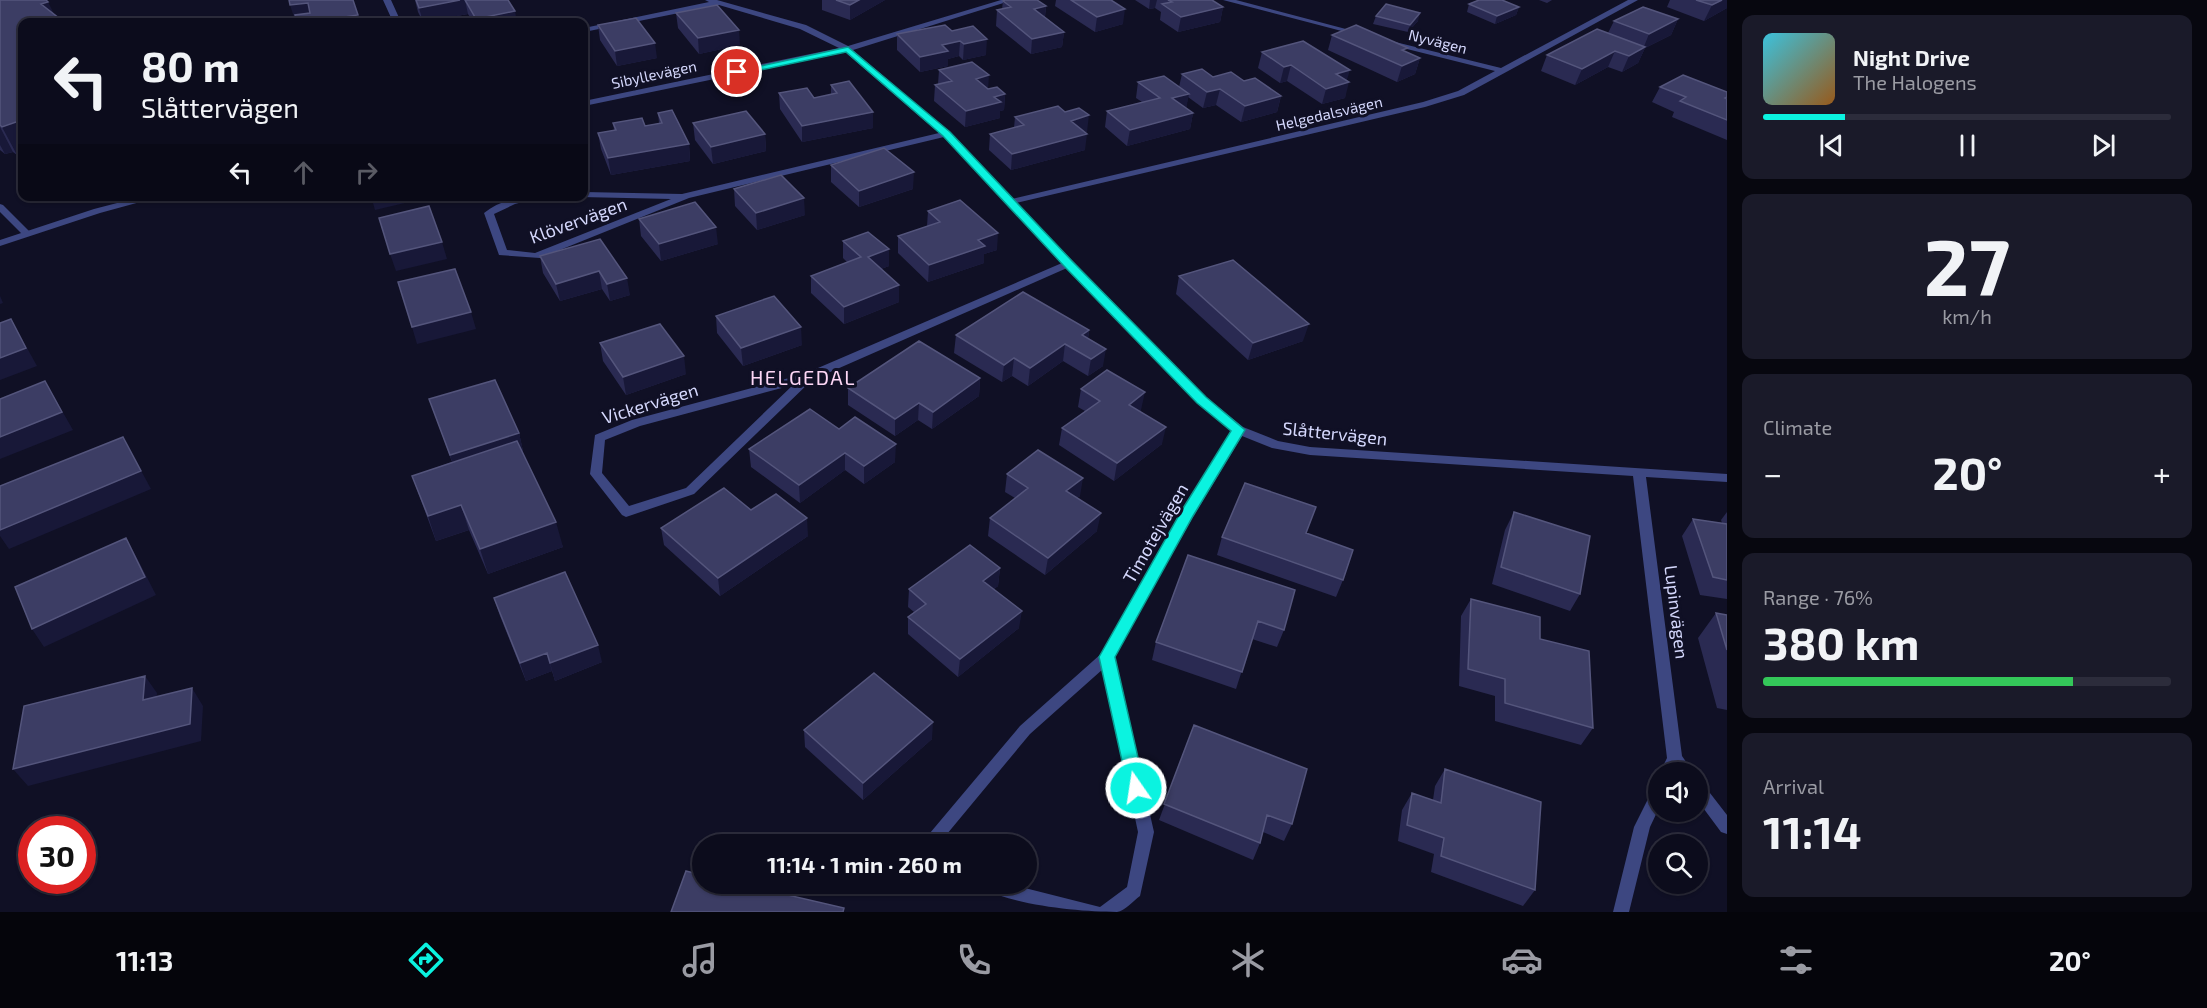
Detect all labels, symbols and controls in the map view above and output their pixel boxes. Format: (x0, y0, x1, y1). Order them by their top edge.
street label: Nyvägen (1407, 25, 1469, 57)
text: 80 m (141, 40, 240, 90)
icon: left (42, 42, 120, 120)
text: Night Drive (1853, 44, 1970, 70)
pin (711, 46, 762, 97)
icon: arrive (720, 55, 753, 88)
street label: Sibyllevägen (610, 56, 698, 92)
text: The Halogens (1853, 70, 1977, 94)
text: Slåttervägen (141, 91, 299, 123)
street label: Helgedalsvägen (1274, 92, 1384, 134)
icon: previous (1815, 129, 1848, 162)
icon: pause (1951, 129, 1984, 162)
icon: next (2087, 129, 2120, 162)
icon: left (224, 156, 257, 189)
icon: ahead (287, 156, 320, 189)
icon: right (350, 156, 383, 189)
street label: Klövervägen (526, 192, 630, 248)
text: 27 (1924, 218, 2010, 312)
text: km/h (1942, 304, 1992, 328)
district label: HELGEDAL (750, 365, 856, 389)
street label: Vickervägen (599, 378, 701, 428)
text: Climate (1763, 415, 1832, 439)
street label: Slåttervägen (1281, 417, 1389, 449)
text: 20° (1933, 445, 2003, 499)
text: − (1763, 453, 1782, 493)
text: + (2153, 453, 2171, 493)
street label: Timotejvägen (1118, 479, 1192, 587)
street label: Lupinvägen (1660, 564, 1694, 660)
text: Range · 76% (1763, 585, 1873, 609)
text: 380 km (1763, 615, 1919, 669)
position arrow (1104, 756, 1168, 820)
map controls (1648, 762, 1708, 894)
button: sound (1648, 762, 1708, 822)
text: Arrival (1763, 774, 1824, 798)
text: 11:14 (1763, 804, 1862, 858)
speed limit sign: 30 (18, 816, 96, 894)
button: search (1648, 834, 1708, 894)
text: 11:14 · 1 min · 260 m (767, 851, 962, 877)
icon: directions (405, 939, 447, 981)
icon: music (679, 939, 721, 981)
icon: phone (953, 939, 995, 981)
icon: climate (1227, 939, 1269, 981)
icon: car (1501, 939, 1543, 981)
icon: filters (1775, 939, 1817, 981)
text: 11:13 (116, 944, 173, 976)
text: 20° (2049, 944, 2091, 976)

